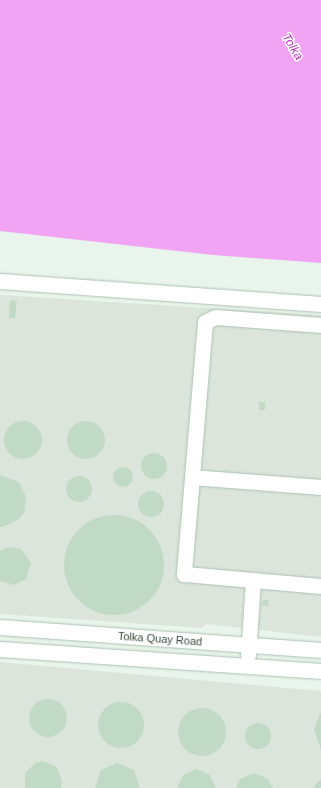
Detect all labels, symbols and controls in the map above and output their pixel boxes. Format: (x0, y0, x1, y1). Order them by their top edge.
water label: Tolka (279, 31, 305, 63)
street label: Tolka Quay Road (117, 629, 203, 649)

